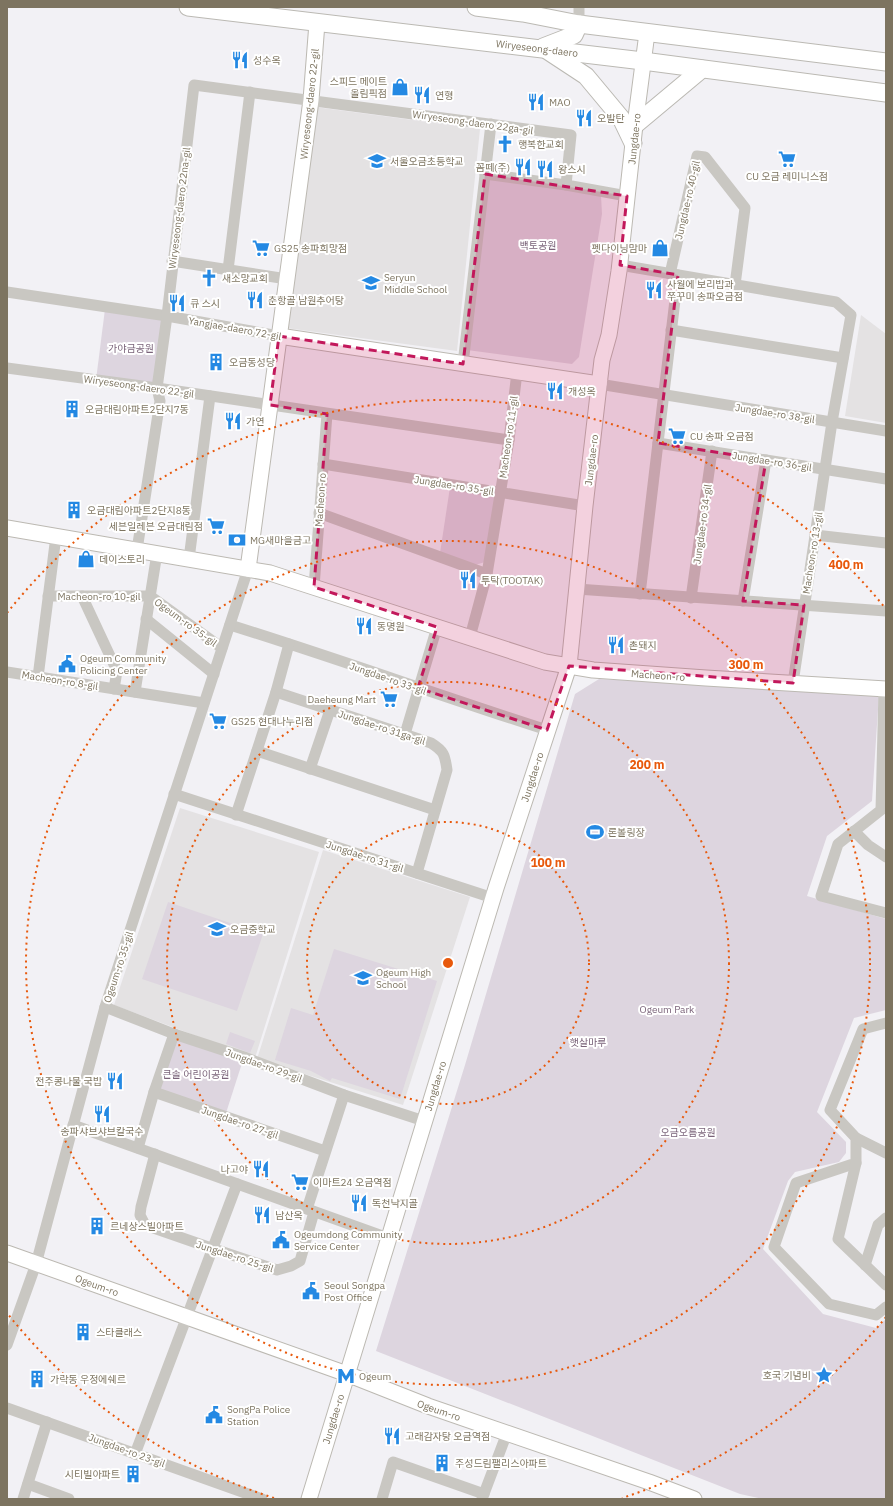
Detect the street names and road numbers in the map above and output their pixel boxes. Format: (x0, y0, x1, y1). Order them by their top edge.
street label: Wiryeseong-daero (495, 37, 579, 60)
street label: Wiryeseong-daero 22-gil (297, 48, 322, 160)
street label: Wiryeseong-daero 22ga-gil (412, 108, 534, 137)
street label: Jungdae-ro (625, 112, 644, 165)
street label: Wiryeseong-daero 22na-gil (166, 146, 193, 270)
street label: Jungdae-ro 40-gil (672, 159, 703, 241)
street label: Yangjae-daero 72-gil (187, 314, 283, 343)
street label: Wiryeseong-daero 22-gil (83, 372, 195, 401)
street label: Macheon-ro 11-gil (496, 395, 521, 479)
street label: Jungdae-ro 38-gil (734, 401, 816, 426)
street label: Jungdae-ro (582, 433, 601, 486)
street label: Jungdae-ro 36-gil (731, 449, 813, 474)
street label: Macheon-ro (312, 472, 329, 528)
street label: Jungdae-ro 35-gil (413, 473, 495, 498)
street label: Jungdae-ro 34-gil (690, 483, 715, 565)
street label: Macheon-ro 13-gil (800, 511, 825, 595)
street label: Macheon-ro 10-gil (58, 590, 141, 603)
street label: Ogeum-ro 35-gil (152, 595, 220, 650)
street label: Jungdae-ro 33-gil (348, 659, 428, 698)
street label: Macheon-ro (630, 667, 686, 684)
street label: Macheon-ro 8-gil (21, 668, 99, 693)
street label: Jungdae-ro 31ga-gil (337, 707, 427, 748)
street label: Jungdae-ro (518, 750, 547, 804)
street label: Jungdae-ro 31-gil (325, 838, 405, 875)
street label: Ogeum-ro 35-gil (101, 930, 136, 1004)
street label: Jungdae-ro 29-gil (224, 1046, 304, 1085)
street label: Jungdae-ro (422, 1059, 449, 1113)
street label: Jungdae-ro 27-gil (200, 1103, 280, 1142)
street label: Jungdae-ro 25-gil (195, 1238, 275, 1275)
street label: Ogeum-ro (73, 1272, 121, 1299)
street label: Jungdae-ro (320, 1392, 347, 1446)
street label: Ogeum-ro (415, 1397, 463, 1424)
street label: Jungdae-ro 23-gil (87, 1431, 167, 1470)

